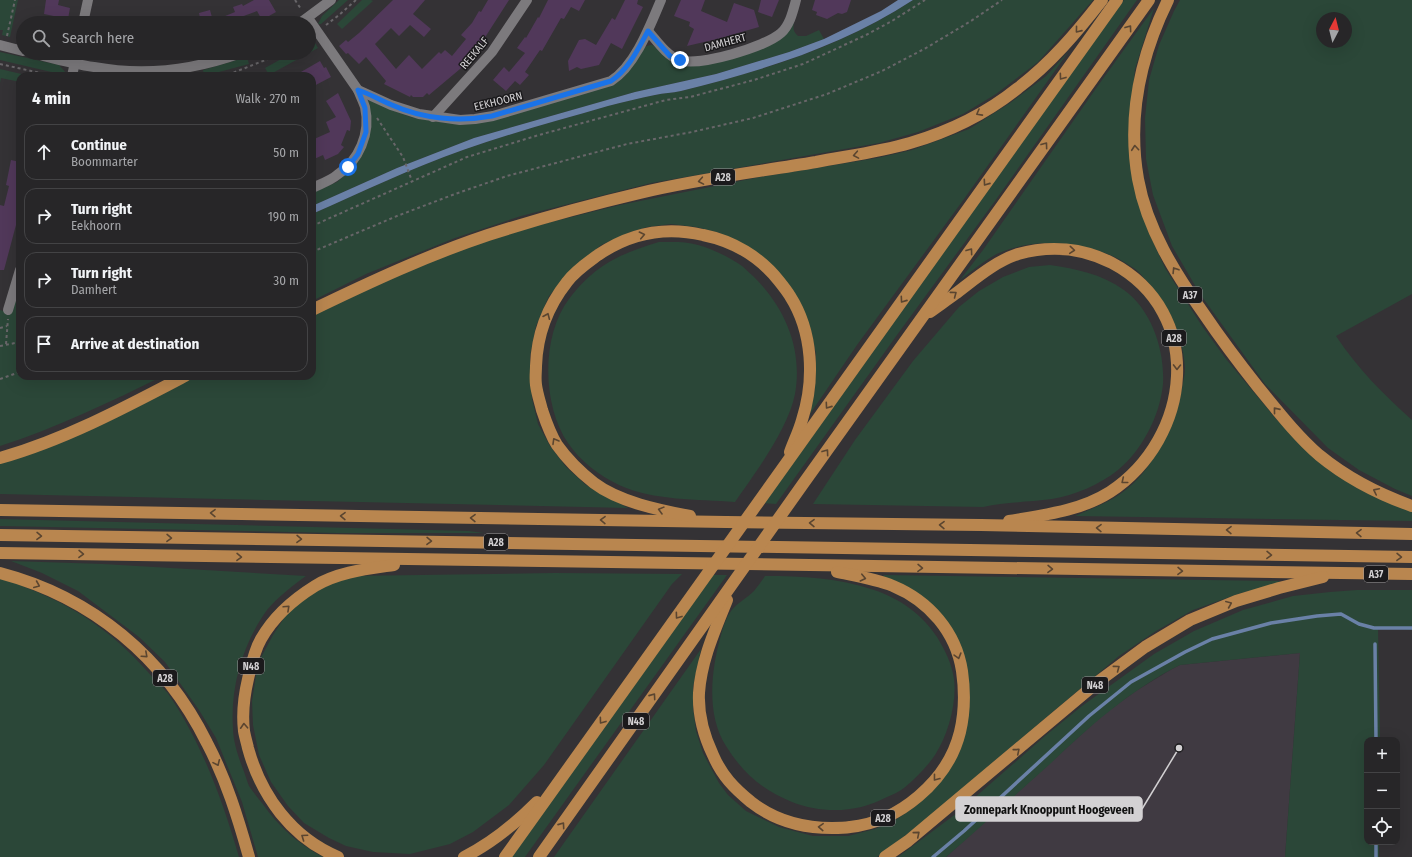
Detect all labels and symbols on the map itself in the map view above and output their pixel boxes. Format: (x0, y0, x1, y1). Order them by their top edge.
north arrow (1316, 12, 1352, 48)
one-way arrow (1124, 25, 1132, 32)
one-way arrow (1075, 26, 1082, 33)
street label: DAMHERT (703, 30, 748, 54)
street label: REEKALF (457, 35, 492, 72)
route end (671, 51, 689, 69)
one-way arrow (1060, 73, 1067, 80)
street label: EEKHOORN (473, 89, 524, 114)
one-way arrow (976, 109, 983, 116)
one-way arrow (1040, 143, 1047, 150)
one-way arrow (1131, 145, 1140, 152)
one-way arrow (853, 150, 859, 158)
route start (339, 158, 357, 176)
road number: A28 (711, 169, 735, 185)
one-way arrow (698, 176, 704, 185)
one-way arrow (983, 179, 991, 186)
one-way arrow (639, 231, 645, 240)
one-way arrow (1069, 245, 1075, 254)
one-way arrow (965, 248, 973, 255)
one-way arrow (1173, 268, 1180, 275)
road number: A37 (1178, 287, 1202, 303)
one-way arrow (950, 292, 957, 299)
one-way arrow (901, 296, 908, 303)
one-way arrow (542, 313, 550, 321)
road number: A28 (1162, 330, 1186, 346)
one-way arrow (1173, 364, 1181, 370)
one-way arrow (825, 402, 832, 409)
one-way arrow (1274, 407, 1281, 414)
one-way arrow (552, 438, 560, 445)
one-way arrow (821, 449, 829, 456)
one-way arrow (1122, 476, 1129, 483)
one-way arrow (1372, 489, 1380, 496)
one-way arrow (657, 506, 664, 515)
one-way arrow (210, 509, 216, 518)
one-way arrow (340, 512, 346, 520)
one-way arrow (470, 514, 476, 522)
one-way arrow (600, 516, 606, 524)
one-way arrow (809, 519, 815, 527)
one-way arrow (939, 521, 945, 529)
one-way arrow (1096, 523, 1102, 532)
one-way arrow (1226, 526, 1232, 534)
one-way arrow (1356, 529, 1362, 537)
one-way arrow (36, 532, 42, 540)
one-way arrow (166, 533, 172, 542)
road number: A28 (484, 534, 508, 550)
one-way arrow (296, 535, 302, 543)
one-way arrow (426, 537, 432, 545)
one-way arrow (78, 550, 84, 558)
one-way arrow (1266, 551, 1272, 559)
one-way arrow (236, 552, 242, 561)
one-way arrow (1396, 553, 1402, 561)
one-way arrow (917, 564, 923, 572)
one-way arrow (1047, 565, 1053, 574)
road number: A37 (1364, 566, 1388, 582)
one-way arrow (1177, 567, 1183, 575)
one-way arrow (860, 573, 866, 581)
one-way arrow (33, 580, 41, 588)
one-way arrow (1225, 601, 1233, 609)
one-way arrow (282, 606, 290, 613)
one-way arrow (676, 611, 683, 618)
one-way arrow (140, 651, 148, 658)
one-way arrow (953, 652, 962, 659)
road number: N48 (238, 658, 264, 674)
one-way arrow (1113, 665, 1120, 673)
road number: A28 (153, 670, 177, 686)
road number: N48 (1082, 677, 1108, 693)
one-way arrow (648, 694, 655, 701)
road number: N48 (623, 713, 649, 729)
one-way arrow (599, 717, 607, 724)
one-way arrow (240, 723, 249, 729)
one-way arrow (1012, 748, 1019, 755)
one-way arrow (212, 760, 220, 767)
one-way arrow (933, 774, 940, 781)
callout: Zonnepark Knooppunt Hoogeveen (956, 797, 1142, 821)
text: Zonnepark Knooppunt Hoogeveen (964, 803, 1134, 817)
road number: A28 (871, 810, 895, 826)
one-way arrow (557, 822, 565, 829)
one-way arrow (818, 823, 825, 832)
one-way arrow (912, 831, 919, 838)
one-way arrow (301, 834, 308, 842)

